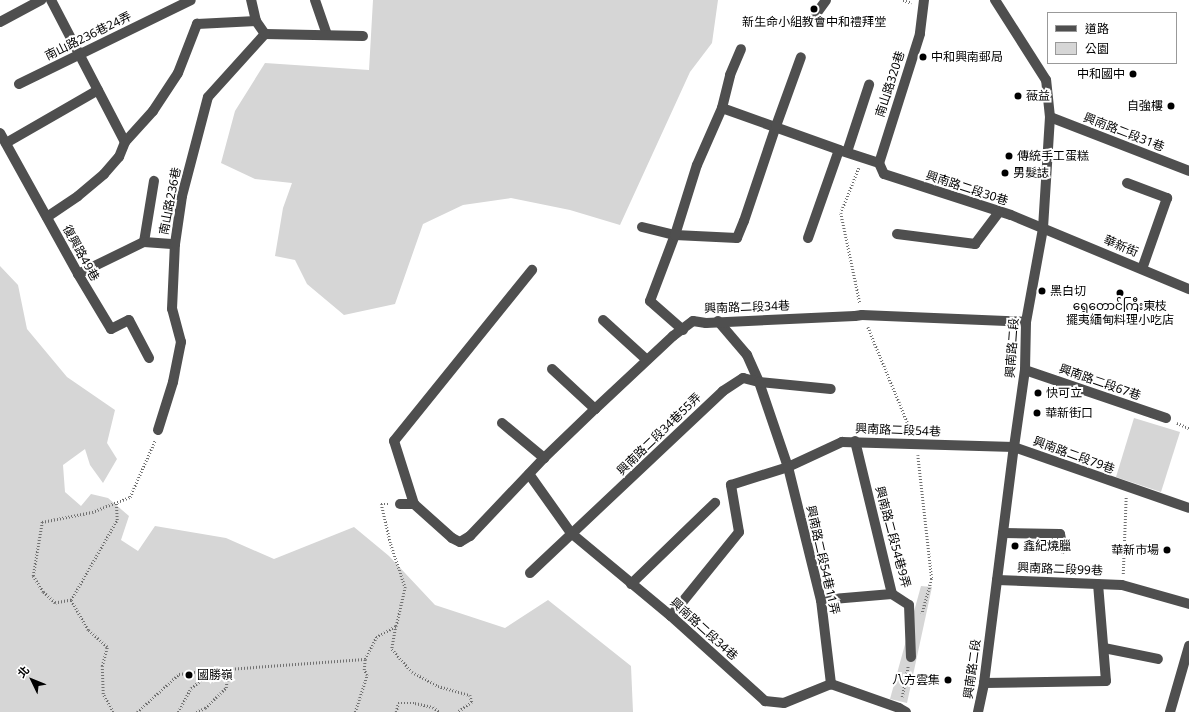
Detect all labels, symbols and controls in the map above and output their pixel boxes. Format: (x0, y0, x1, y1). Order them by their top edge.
marker: 新生命小組教會中和禮拜堂 (809, 4, 819, 14)
street label: 南山路236巷24弄 (42, 9, 134, 63)
legend (1047, 12, 1177, 64)
place label: 新生命小組教會中和禮拜堂 (742, 15, 886, 29)
text: 道路 (1085, 20, 1109, 37)
text: 公園 (1085, 40, 1109, 57)
street label: 南山路320巷 (873, 49, 907, 119)
place label: 中和興南郵局 (931, 50, 1003, 64)
marker: 中和興南郵局 (918, 52, 928, 62)
place label: 中和國中 (1077, 67, 1125, 81)
marker: 中和國中 (1128, 69, 1138, 79)
place label: 薇益 (1026, 89, 1050, 103)
marker: 薇益 (1013, 91, 1023, 101)
place label: 自強樓 (1127, 99, 1163, 113)
marker: 自強樓 (1166, 101, 1176, 111)
street label: 興南路二段31巷 (1081, 110, 1167, 154)
place label: 傳統手工蛋糕 (1017, 149, 1089, 163)
marker: 傳統手工蛋糕 (1004, 151, 1014, 161)
street label: 南山路236巷 (156, 166, 184, 236)
place label: 男髮誌 (1013, 166, 1049, 180)
street label: 興南路二段30巷 (924, 168, 1010, 208)
marker: 男髮誌 (1000, 168, 1010, 178)
street label: 復興路49巷 (60, 223, 102, 283)
street label: 華新街 (1102, 232, 1140, 260)
place label: 黑白切 (1050, 284, 1086, 298)
marker: 黑白切 (1037, 286, 1047, 296)
marker: ရွှေတောင်ကြီး東枝 擺夷緬甸料理小吃店 (1115, 288, 1125, 298)
street label: 興南路二段34巷 (704, 298, 790, 316)
place label: ရွှေတောင်ကြီး東枝 擺夷緬甸料理小吃店 (1066, 299, 1174, 327)
street label: 興南路二段 (1003, 318, 1021, 378)
street label: 興南路二段67巷 (1057, 361, 1143, 403)
place label: 快可立 (1046, 386, 1082, 400)
marker: 快可立 (1033, 388, 1043, 398)
street label: 興南路二段34巷55弄 (614, 390, 704, 478)
place label: 華新街口 (1045, 406, 1093, 420)
marker: 華新街口 (1032, 408, 1042, 418)
street label: 興南路二段54巷 (855, 421, 941, 439)
street label: 興南路二段79巷 (1031, 434, 1117, 476)
street label: 興南路二段54巷9弄 (873, 485, 913, 589)
street label: 興南路二段54巷11弄 (803, 504, 843, 616)
place label: 鑫紀燒臘 (1023, 539, 1071, 553)
marker: 鑫紀燒臘 (1010, 541, 1020, 551)
place label: 華新市場 (1111, 543, 1159, 557)
marker: 華新市場 (1162, 545, 1172, 555)
street label: 興南路二段99巷 (1017, 560, 1103, 578)
street label: 興南路二段34巷 (667, 595, 741, 663)
street label: 興南路二段 (961, 638, 983, 700)
north arrow (12, 660, 52, 700)
text: 北 (14, 662, 32, 681)
place label: 國勝嶺 (197, 668, 233, 682)
marker: 國勝嶺 (184, 670, 194, 680)
place label: 八方雲集 (892, 673, 940, 687)
marker: 八方雲集 (943, 675, 953, 685)

